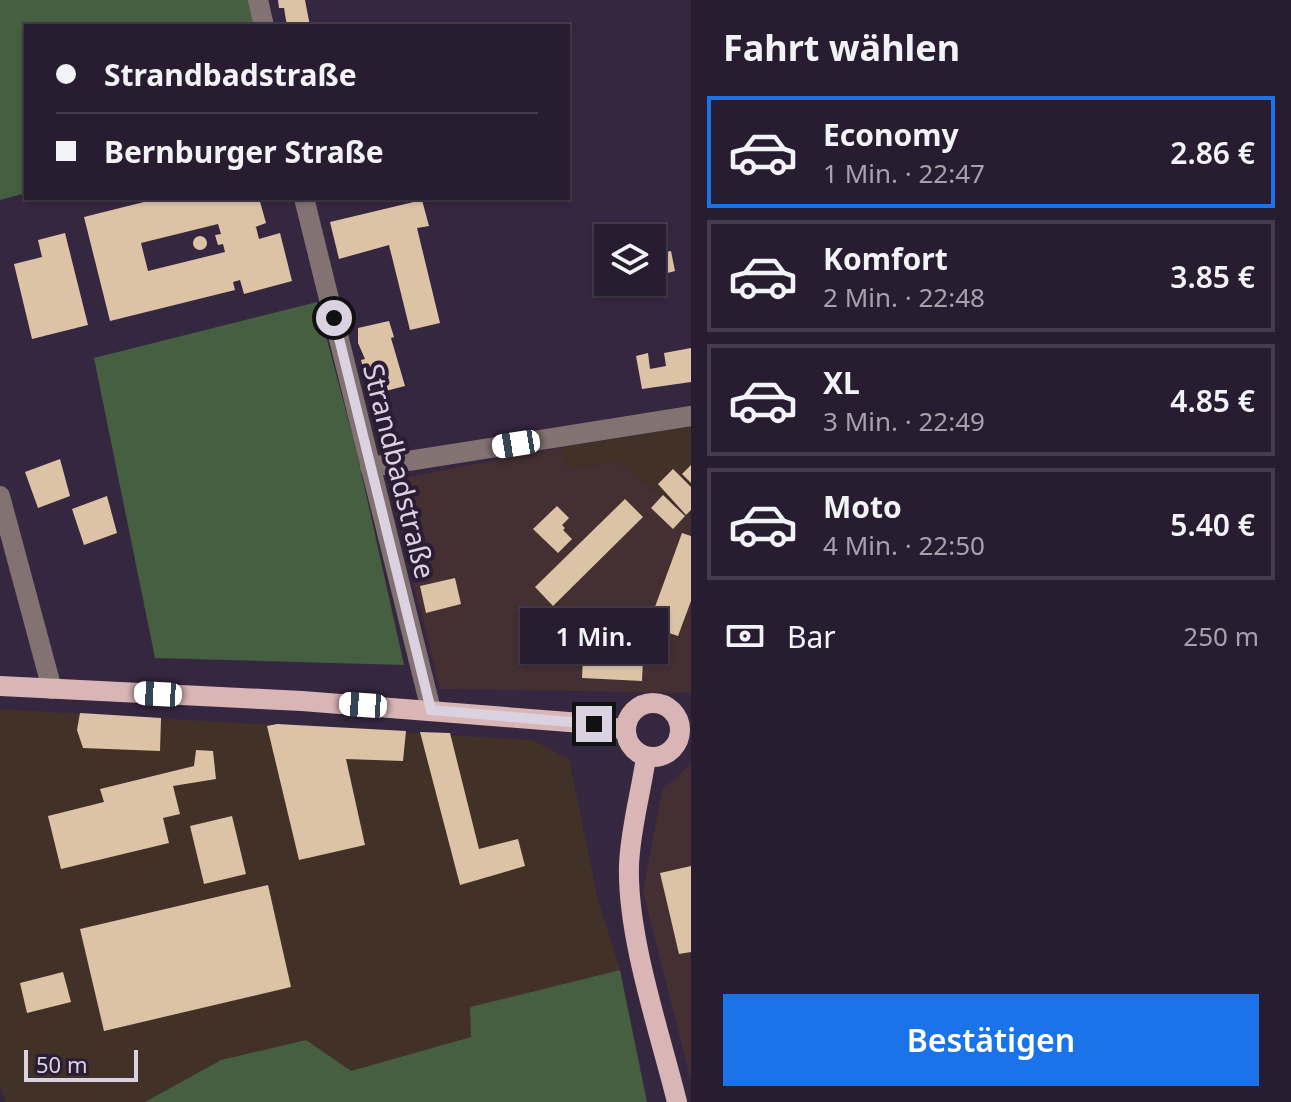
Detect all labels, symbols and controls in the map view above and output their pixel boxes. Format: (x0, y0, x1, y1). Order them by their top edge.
text: Fahrt wählen (723, 23, 960, 72)
text: Strandbadstraße (104, 54, 357, 95)
text: Economy (823, 114, 959, 155)
icon: car (727, 116, 799, 188)
text: Bernburger Straße (104, 131, 384, 172)
text: 2.86 € (1170, 132, 1255, 173)
text: 1 Min. · 22:47 (823, 155, 985, 191)
map controls (594, 224, 666, 296)
button: layers (594, 224, 666, 296)
text: Komfort (823, 238, 948, 279)
icon: car (727, 240, 799, 312)
text: 3.85 € (1170, 256, 1255, 297)
text: 2 Min. · 22:48 (823, 279, 985, 315)
route start (316, 300, 352, 336)
street label: Strandbadstraße (355, 359, 445, 583)
text: XL (823, 362, 860, 403)
icon: car (727, 364, 799, 436)
text: 4.85 € (1170, 380, 1255, 421)
text: 3 Min. · 22:49 (823, 403, 985, 439)
car (490, 428, 542, 460)
text: Moto (823, 486, 902, 527)
icon: car (727, 488, 799, 560)
text: 5.40 € (1170, 504, 1255, 545)
text: 4 Min. · 22:50 (823, 527, 985, 563)
callout: 1 Min. (520, 608, 668, 664)
icon: cash (723, 614, 767, 658)
text: Bar (787, 616, 836, 657)
text: 1 Min. (556, 618, 632, 654)
text: 250 m (1183, 618, 1259, 654)
car (133, 681, 183, 707)
car (338, 691, 388, 719)
route end (576, 706, 612, 742)
button: Bestätigen (723, 994, 1259, 1086)
scale bar (24, 1046, 138, 1082)
text: 50 m (36, 1049, 87, 1079)

